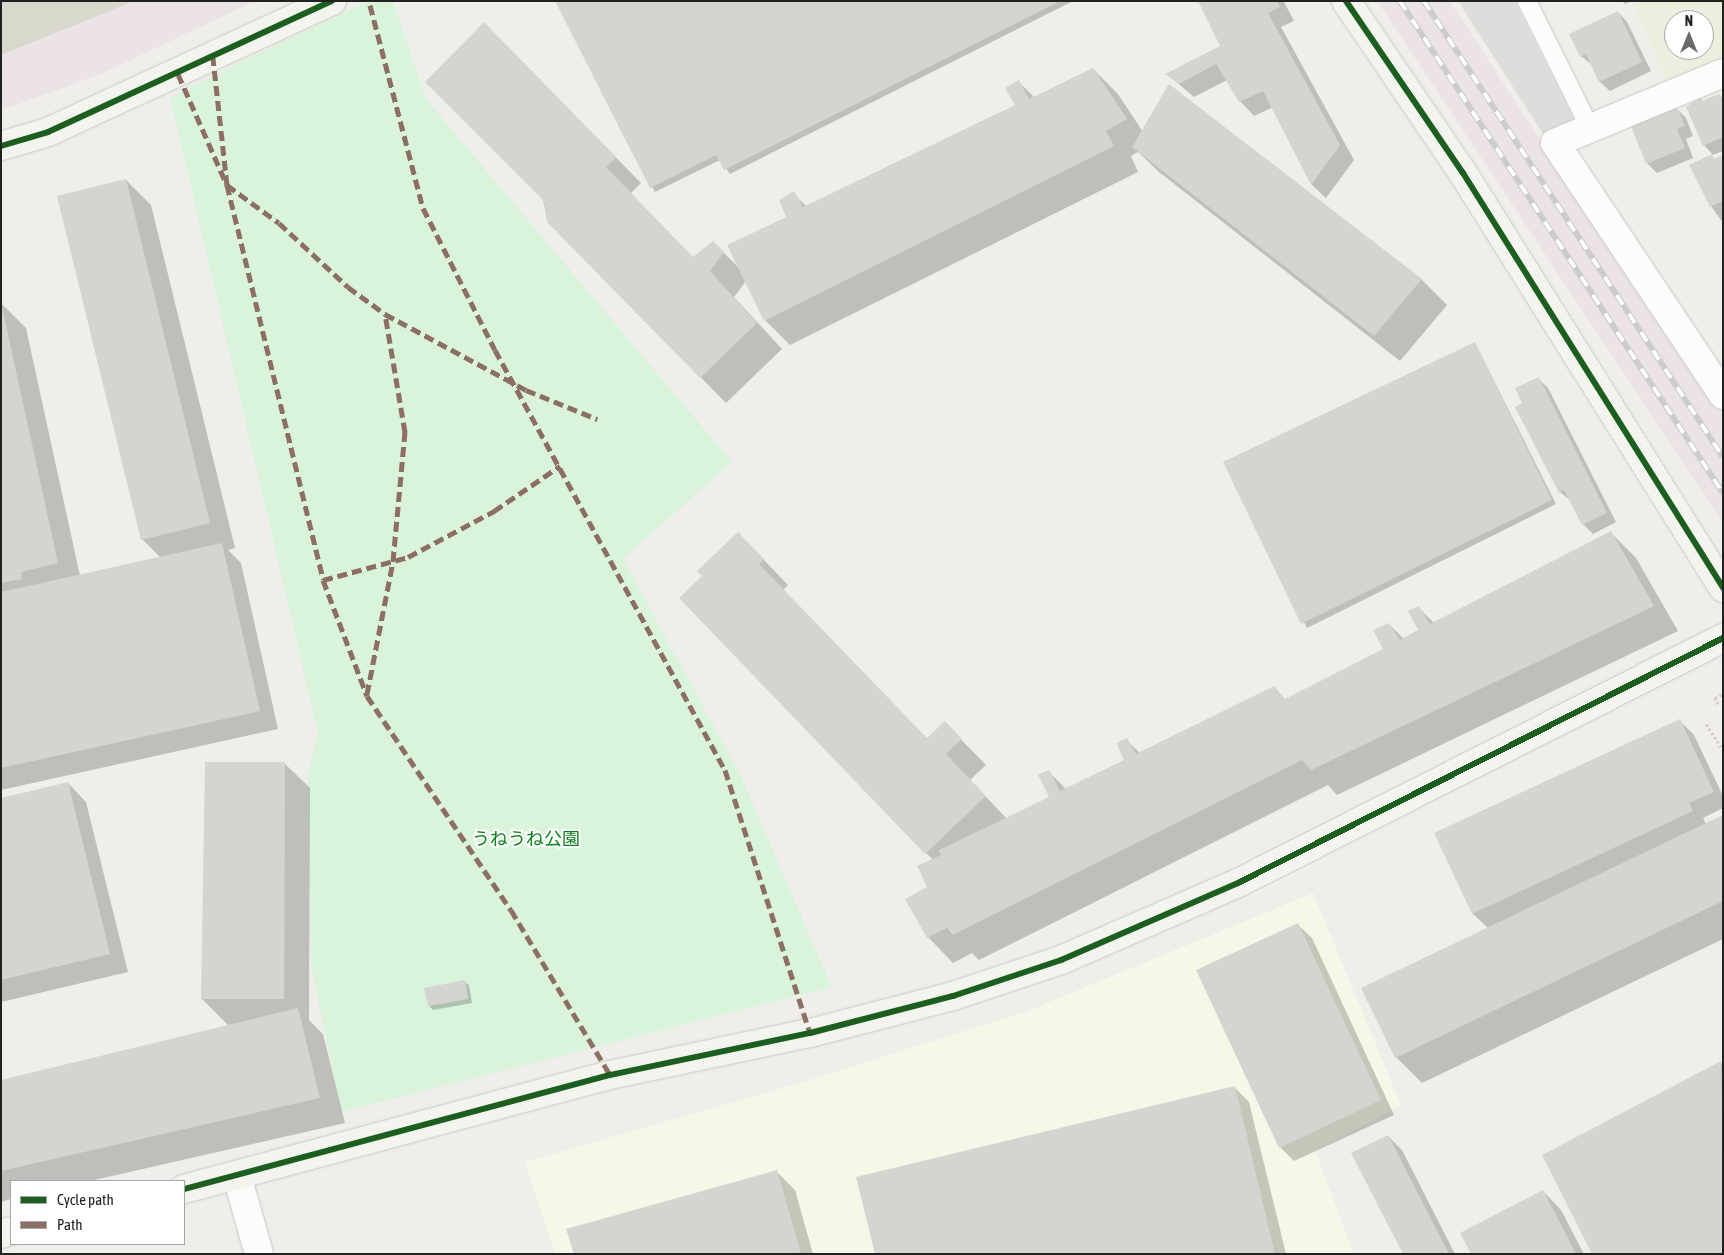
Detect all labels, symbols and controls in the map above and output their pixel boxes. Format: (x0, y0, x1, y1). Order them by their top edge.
north arrow (1664, 10, 1714, 60)
text: N (1685, 13, 1693, 29)
park label: うねうね公園 (472, 828, 580, 850)
legend (10, 1180, 185, 1245)
text: Cycle path (57, 1191, 114, 1208)
text: Path (57, 1216, 83, 1233)

